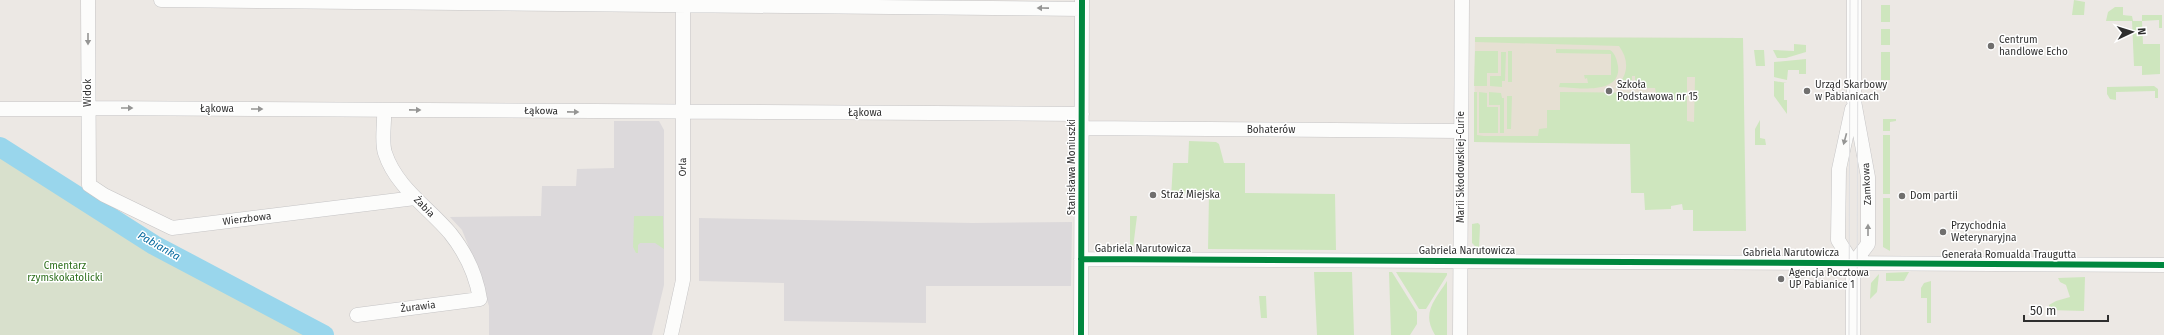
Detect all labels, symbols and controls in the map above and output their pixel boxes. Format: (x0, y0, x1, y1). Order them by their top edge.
one-way arrow (1036, 5, 1049, 11)
north arrow (2112, 12, 2152, 52)
text: N (2135, 27, 2148, 35)
one-way arrow (85, 33, 91, 46)
place label: Centrum handlowe Echo (1999, 34, 2068, 58)
marker: Centrum handlowe Echo (1986, 41, 1996, 51)
street label: Widok (82, 78, 94, 107)
place label: Szkoła Podstawowa nr 15 (1617, 79, 1698, 103)
place label: Urząd Skarbowy w Pabianicach (1815, 79, 1887, 103)
marker: Szkoła Podstawowa nr 15 (1604, 86, 1614, 96)
marker: Urząd Skarbowy w Pabianicach (1802, 86, 1812, 96)
street label: Łąkowa (200, 103, 234, 115)
one-way arrow (121, 105, 134, 111)
street label: Łąkowa (524, 105, 558, 117)
one-way arrow (251, 106, 264, 112)
one-way arrow (409, 107, 422, 113)
street label: Łąkowa (848, 107, 882, 119)
one-way arrow (567, 109, 580, 115)
street label: Marii Skłodowskiej-Curie (1455, 111, 1467, 223)
street label: Stanisława Moniuszki (1066, 119, 1078, 215)
street label: Bohaterów (1247, 124, 1295, 136)
one-way arrow (1842, 133, 1848, 145)
street label: Orla (677, 157, 689, 177)
street label: Zamkowa (1860, 162, 1874, 206)
place label: Straż Miejska (1161, 189, 1220, 201)
marker: Straż Miejska (1148, 190, 1158, 200)
place label: Dom partii (1910, 190, 1958, 202)
marker: Dom partii (1897, 191, 1907, 201)
street label: Żabia (411, 193, 438, 220)
street label: Wierzbowa (222, 210, 272, 228)
place label: Przychodnia Weterynaryjna (1951, 220, 2016, 244)
one-way arrow (1865, 223, 1871, 236)
marker: Przychodnia Weterynaryjna (1938, 227, 1948, 237)
water label: Pabianka (136, 229, 182, 263)
street label: Gabriela Narutowicza (1095, 243, 1191, 255)
street label: Gabriela Narutowicza (1419, 245, 1515, 257)
street label: Gabriela Narutowicza (1743, 247, 1839, 259)
street label: Generała Romualda Traugutta (1942, 249, 2076, 261)
park label: Cmentarz rzymskokatolicki (27, 260, 103, 284)
place label: Agencja Pocztowa UP Pabianice 1 (1789, 267, 1869, 291)
marker: Agencja Pocztowa UP Pabianice 1 (1776, 274, 1786, 284)
street label: Żurawia (400, 297, 436, 315)
scale bar (2024, 297, 2108, 323)
text: 50 m (2030, 304, 2056, 318)

